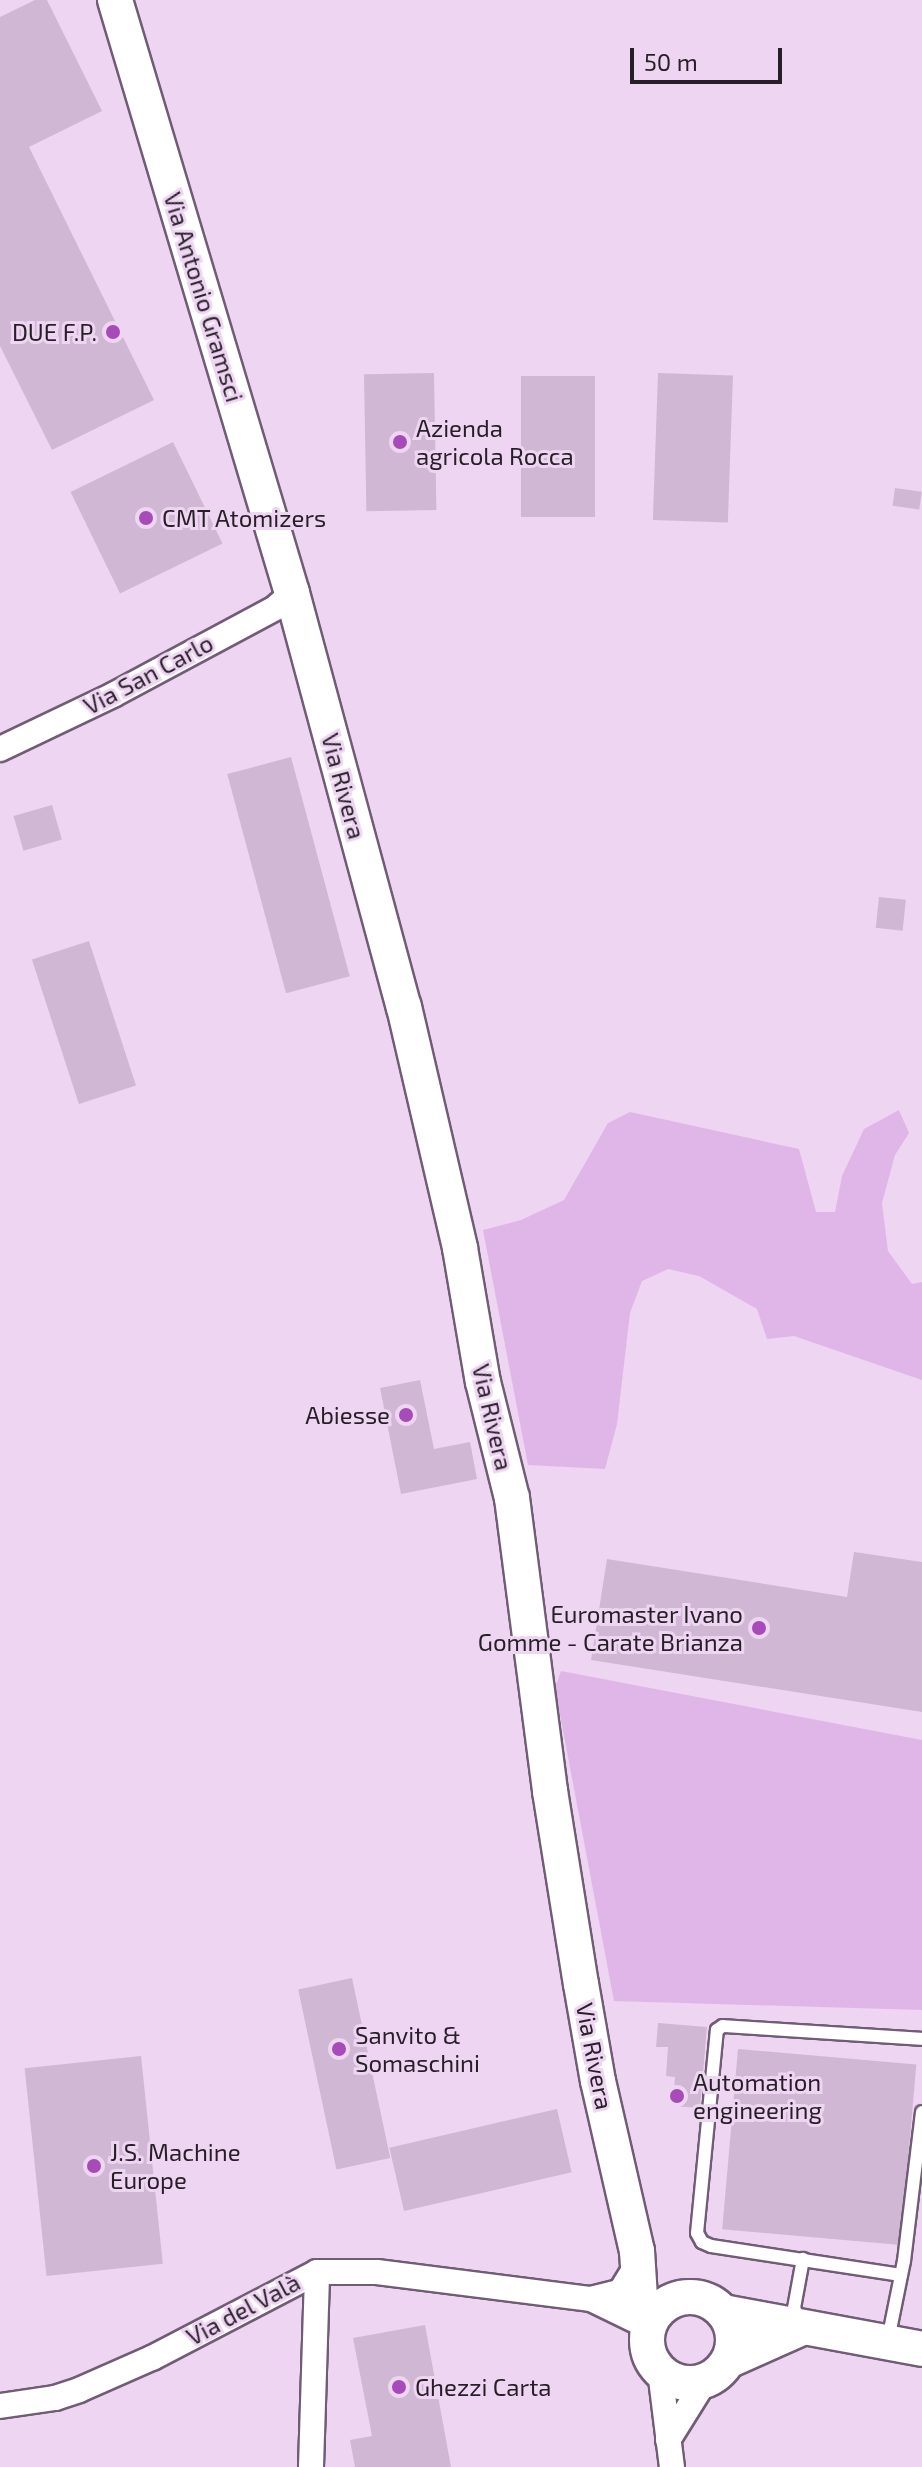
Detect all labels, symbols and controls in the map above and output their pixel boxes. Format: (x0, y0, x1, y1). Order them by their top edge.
scale bar (634, 32, 786, 82)
text: 50 m (644, 47, 698, 76)
street label: Via Antonio Gramsci (158, 188, 250, 406)
place label: DUE F.P. (12, 318, 97, 346)
marker: DUE F.P. (104, 323, 122, 341)
place label: Azienda agricola Rocca (416, 414, 574, 470)
marker: Azienda agricola Rocca (391, 433, 409, 451)
place label: CMT Atomizers (162, 504, 327, 532)
marker: CMT Atomizers (137, 509, 155, 527)
street label: Via San Carlo (78, 628, 218, 720)
street label: Via Rivera (316, 730, 372, 842)
street label: Via Rivera (467, 1361, 519, 1473)
place label: Abiesse (305, 1401, 390, 1429)
marker: Abiesse (397, 1406, 415, 1424)
place label: Euromaster Ivano Gomme - Carate Brianza (478, 1600, 743, 1656)
marker: Euromaster Ivano Gomme - Carate Brianza (750, 1619, 768, 1637)
street label: Via Rivera (571, 2000, 619, 2112)
place label: Sanvito & Somaschini (355, 2021, 480, 2077)
marker: Sanvito & Somaschini (330, 2040, 348, 2058)
place label: Automation engineering (693, 2068, 822, 2124)
marker: Automation engineering (668, 2087, 686, 2105)
place label: J.S. Machine Europe (110, 2138, 241, 2194)
marker: J.S. Machine Europe (85, 2157, 103, 2175)
street label: Via del Valà (181, 2267, 305, 2351)
place label: Ghezzi Carta (415, 2373, 551, 2401)
marker: Ghezzi Carta (390, 2378, 408, 2396)

